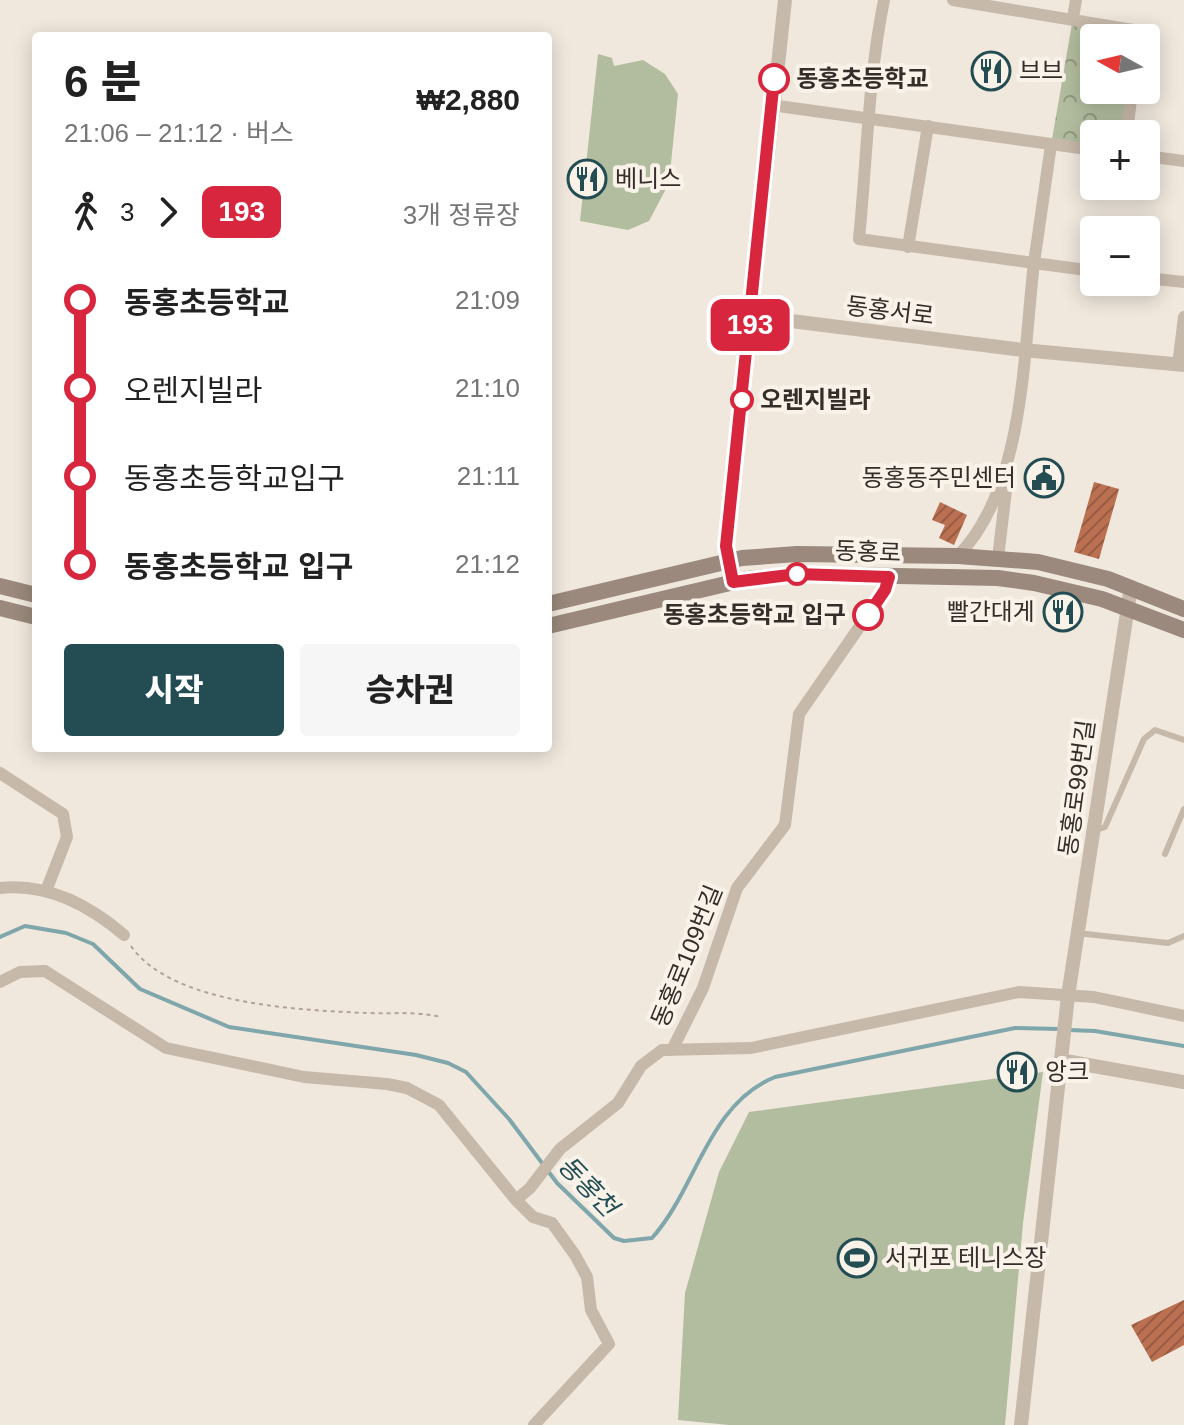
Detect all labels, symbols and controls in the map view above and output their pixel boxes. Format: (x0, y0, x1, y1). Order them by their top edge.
north arrow (1080, 24, 1160, 104)
map controls (1080, 24, 1160, 296)
restaurant icon: 브브 (970, 50, 1012, 92)
text: 6 분 (64, 57, 141, 106)
place label: 브브 (1019, 57, 1063, 84)
marker: 동홍초등학교 (759, 64, 789, 94)
place label: 동홍초등학교 (796, 65, 928, 92)
text: ₩2,880 (417, 83, 520, 116)
text: 21:06 – 21:12 · 버스 (64, 118, 294, 148)
button: + (1080, 120, 1160, 200)
restaurant icon: 베니스 (566, 158, 608, 200)
place label: 베니스 (615, 165, 681, 192)
icon: walk (64, 190, 108, 234)
icon: forward (146, 190, 190, 234)
text: 193 (218, 196, 265, 227)
text: 3 (120, 197, 134, 227)
text: 3개 정류장 (403, 200, 520, 230)
button: − (1080, 216, 1160, 296)
text: 21:09 (455, 285, 520, 315)
text: 동홍초등학교 (124, 286, 290, 319)
street label: 동홍서로 (845, 292, 936, 329)
line badge: 193 (704, 299, 796, 351)
text: 193 (727, 309, 773, 340)
text: 21:10 (455, 373, 520, 403)
text: 오렌지빌라 (124, 374, 262, 407)
place label: 오렌지빌라 (760, 386, 870, 413)
marker: 오렌지빌라 (731, 389, 753, 411)
public building icon: 동홍동주민센터 (1023, 457, 1065, 499)
text: 21:11 (457, 461, 520, 491)
text: 동홍초등학교입구 (124, 462, 345, 495)
place label: 동홍동주민센터 (861, 464, 1016, 491)
street label: 동홍로 (834, 537, 902, 566)
text: 21:12 (455, 549, 520, 579)
text: 동홍초등학교 입구 (124, 550, 353, 583)
unlabelled marker (786, 563, 808, 585)
restaurant icon: 빨간대게 (1042, 591, 1084, 633)
place label: 빨간대게 (947, 598, 1035, 625)
marker: 동홍초등학교 입구 (853, 600, 883, 630)
place label: 동홍초등학교 입구 (663, 601, 846, 628)
button: 시작 (64, 644, 284, 736)
button: 승차권 (300, 644, 520, 736)
street label: 동홍로99번길 (1054, 718, 1099, 858)
street label: 동홍로109번길 (646, 881, 727, 1031)
restaurant icon: 앙크 (996, 1051, 1038, 1093)
place label: 앙크 (1045, 1058, 1089, 1085)
water label: 동홍천 (552, 1150, 626, 1224)
sports icon: 서귀포 테니스장 (836, 1237, 878, 1279)
place label: 서귀포 테니스장 (885, 1244, 1046, 1271)

